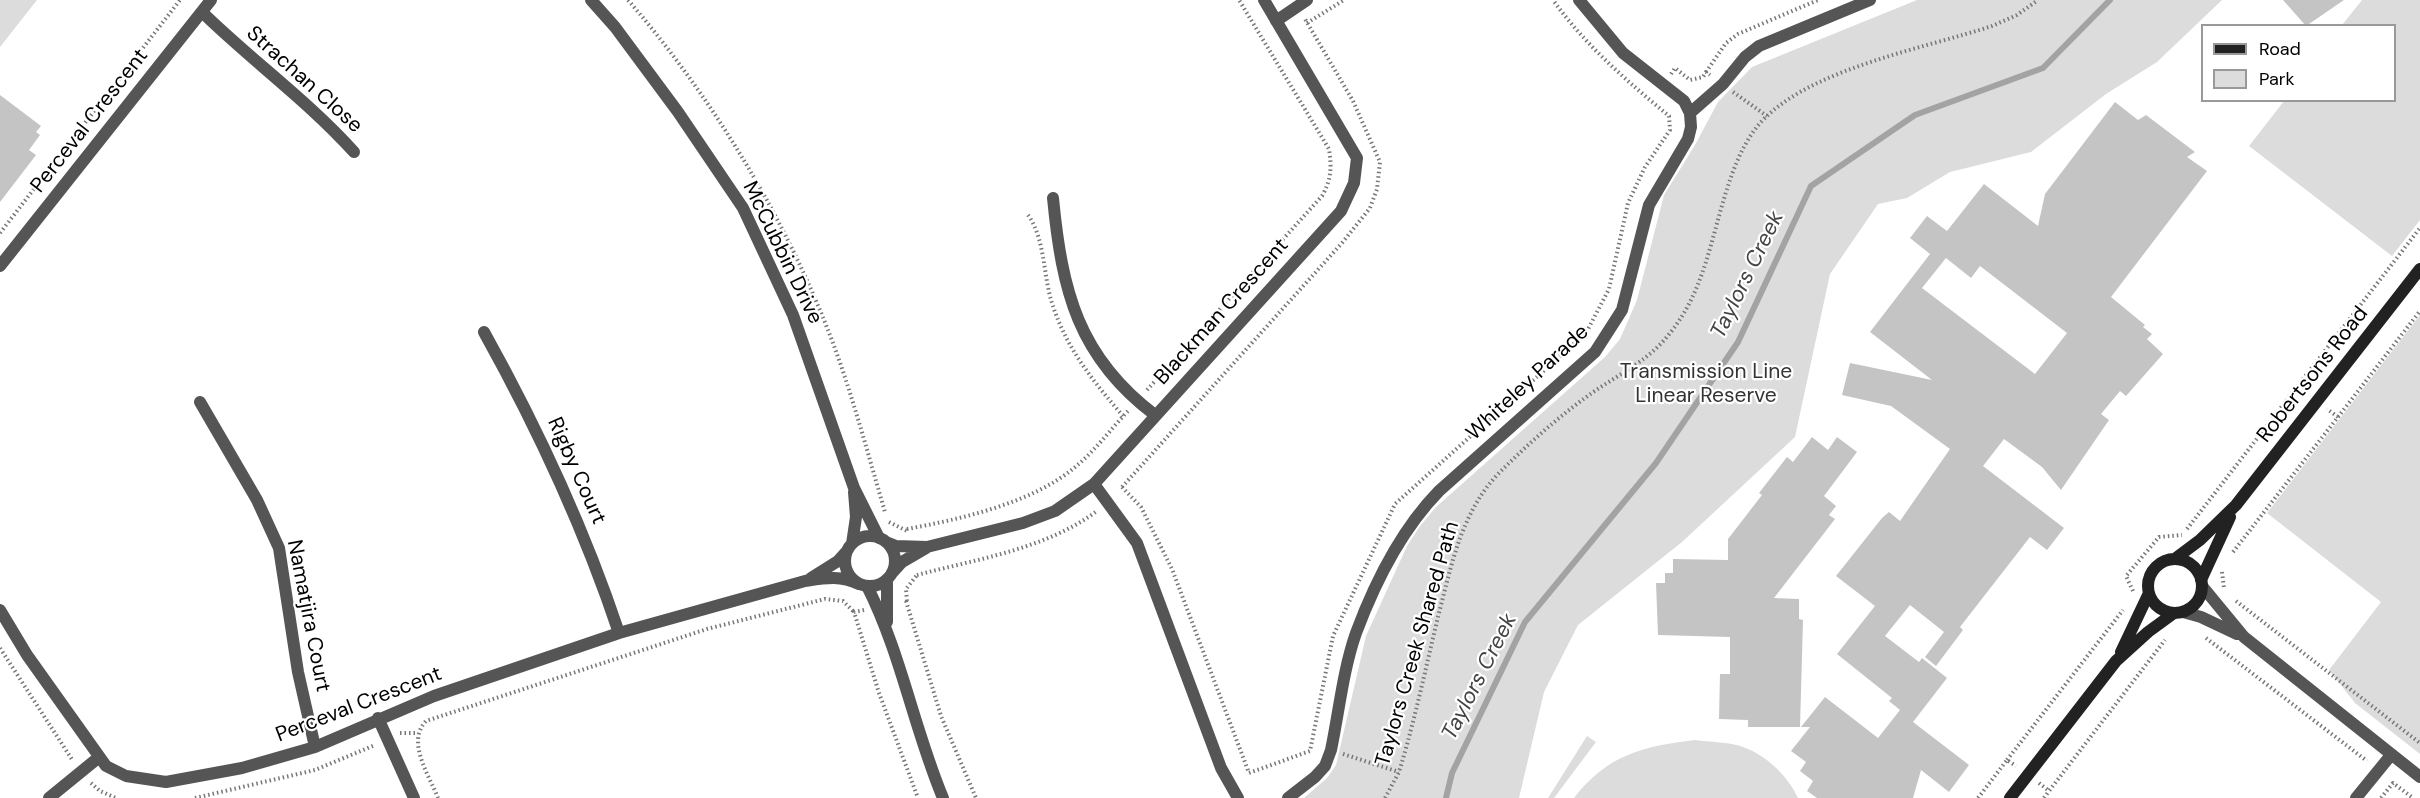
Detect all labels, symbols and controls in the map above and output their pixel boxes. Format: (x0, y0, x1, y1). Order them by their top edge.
street label: Strachan Close (241, 21, 367, 139)
legend (2201, 24, 2396, 102)
text: Road (2259, 37, 2301, 61)
street label: Perceval Crescent (26, 44, 154, 198)
text: Park (2259, 67, 2295, 91)
street label: McCubbin Drive (737, 178, 827, 328)
water label: Taylors Creek (1706, 207, 1790, 343)
street label: Blackman Crescent (1150, 234, 1294, 390)
street label: Robertsons Road (2252, 302, 2374, 448)
street label: Whiteley Parade (1462, 320, 1594, 446)
park label: Transmission Line Linear Reserve (1620, 359, 1792, 409)
street label: Rigby Court (541, 414, 611, 528)
street label: Taylors Creek Shared Path (1371, 519, 1465, 769)
street label: Namatjira Court (281, 538, 335, 694)
water label: Taylors Creek (1437, 609, 1523, 745)
street label: Perceval Crescent (272, 662, 446, 748)

